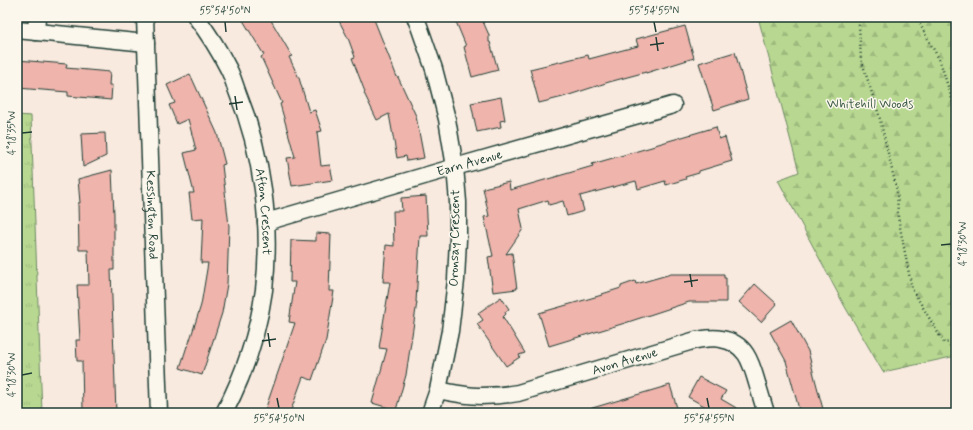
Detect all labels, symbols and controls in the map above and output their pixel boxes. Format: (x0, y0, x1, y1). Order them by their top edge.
text: 55°54'50"N (200, 4, 251, 18)
text: 55°54'55"N (629, 4, 680, 18)
park label: Whitehill Woods (827, 96, 913, 113)
text: 4°18'35"W (5, 111, 19, 155)
street label: Earn Avenue (435, 145, 504, 180)
street label: Afton Crescent (251, 167, 275, 255)
street label: Kessington Road (141, 170, 162, 260)
street label: Oronsay Crescent (446, 189, 464, 287)
text: 4°18'30"W (956, 222, 970, 266)
street label: Avon Avenue (590, 343, 660, 379)
text: 4°18'30"W (5, 353, 19, 397)
text: 55°54'50"N (254, 412, 305, 426)
text: 55°54'55"N (684, 412, 735, 426)

